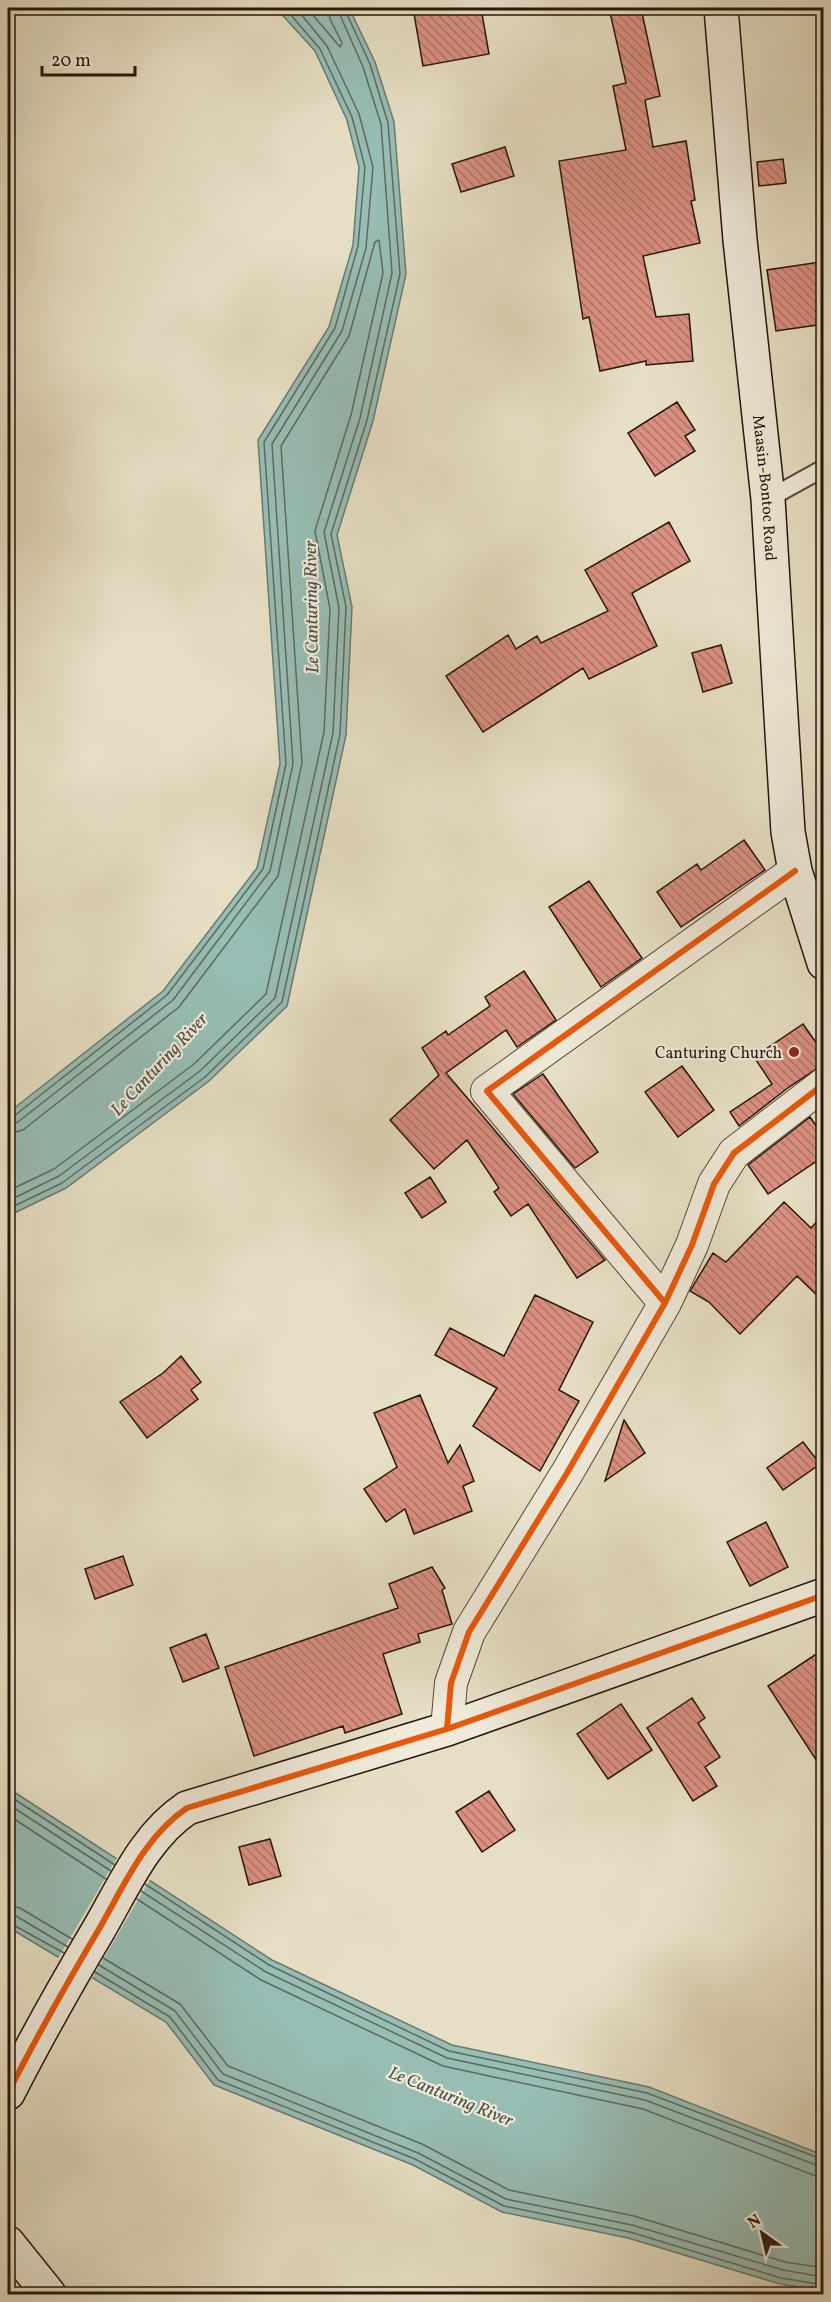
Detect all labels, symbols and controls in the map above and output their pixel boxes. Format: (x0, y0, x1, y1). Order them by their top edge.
scale bar (42, 39, 135, 77)
text: 20 m (51, 49, 91, 74)
street label: Maasin-Bontoc Road (746, 414, 781, 562)
water label: Le Canturing River (299, 540, 326, 674)
water label: Le Canturing River (106, 1008, 215, 1122)
place label: Canturing Church (655, 1043, 782, 1065)
marker: Canturing Church (787, 1045, 801, 1059)
water label: Le Canturing River (384, 2061, 517, 2134)
north arrow (732, 2203, 792, 2263)
text: N (744, 2210, 766, 2235)

